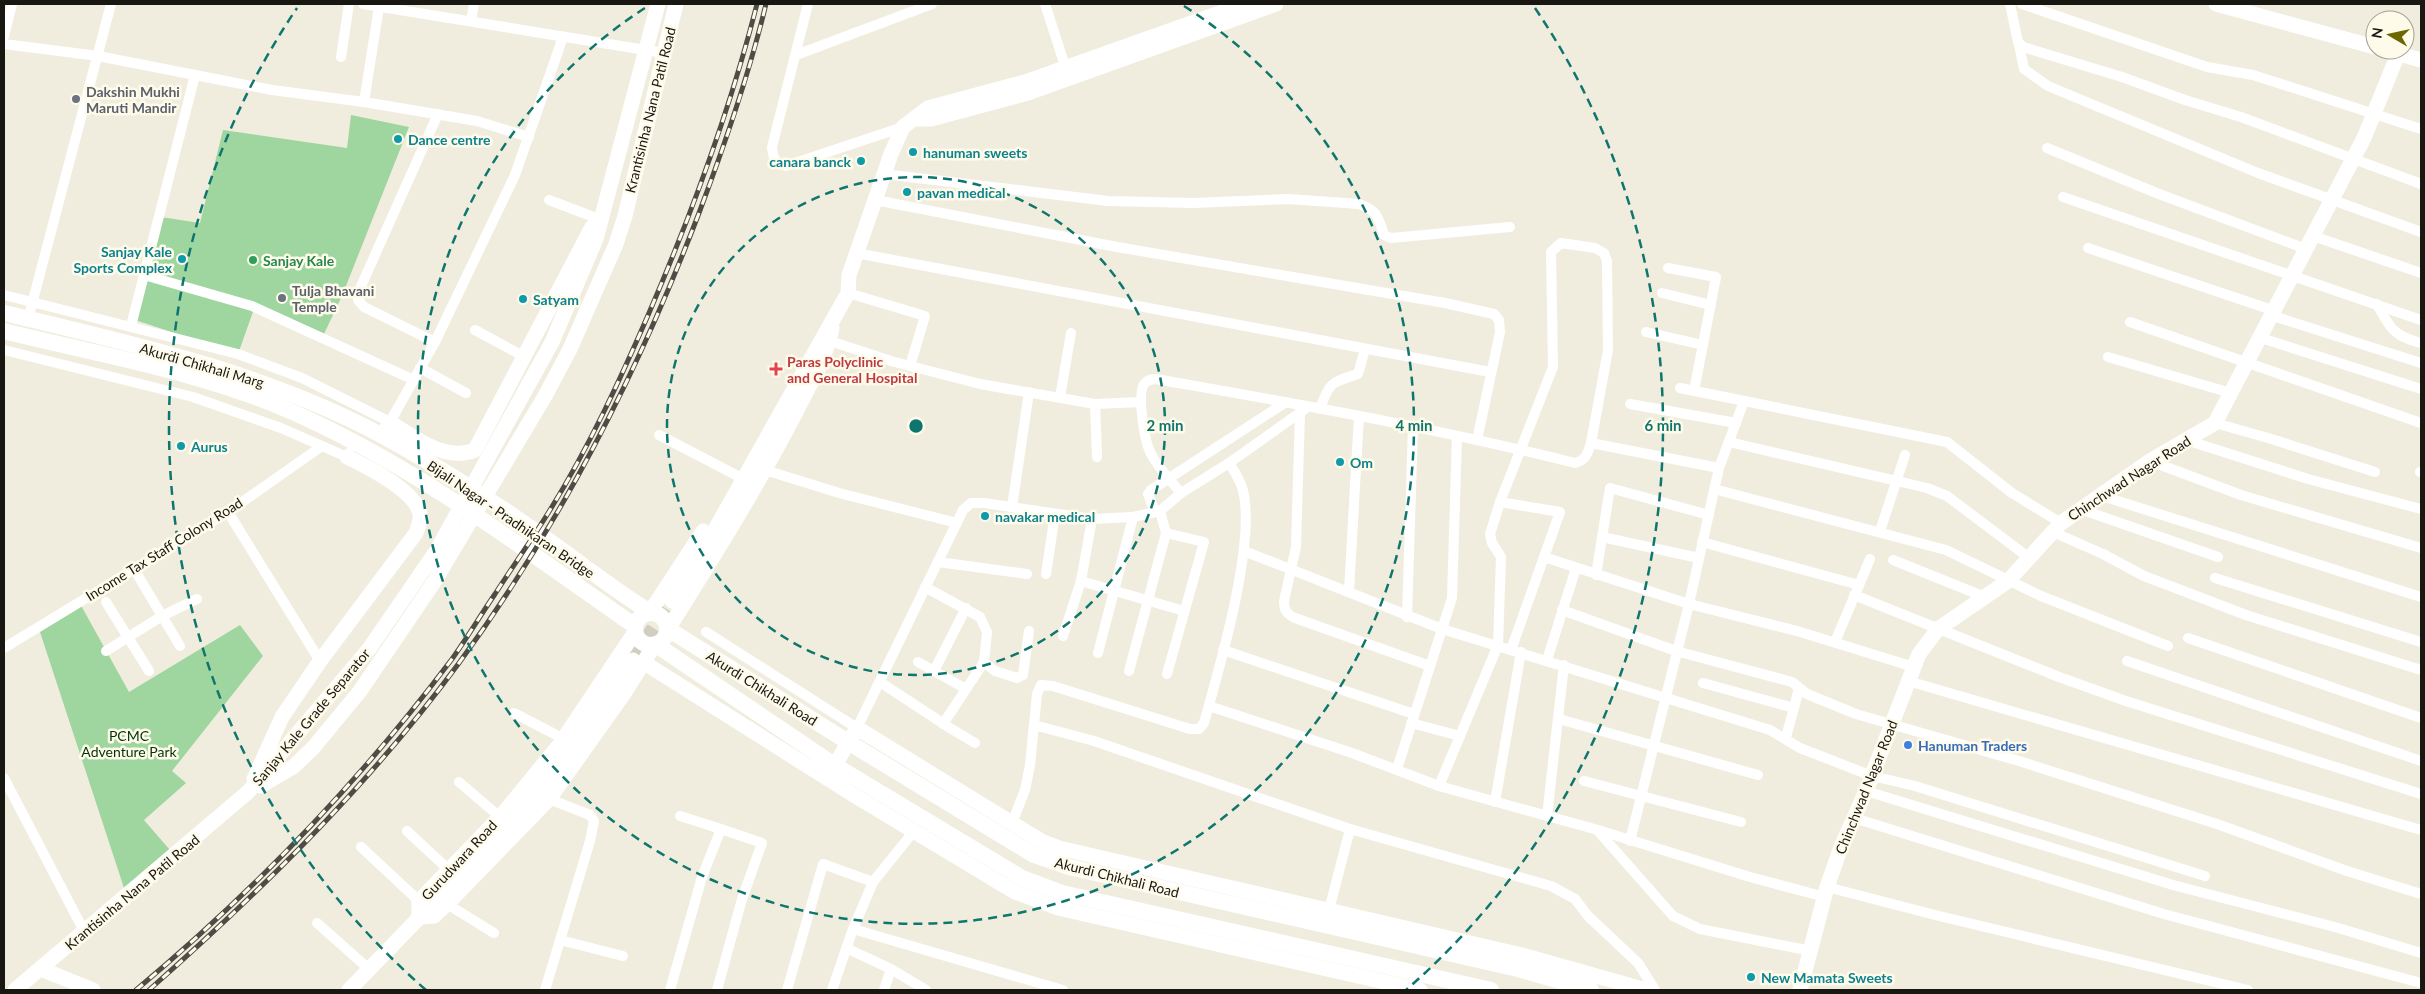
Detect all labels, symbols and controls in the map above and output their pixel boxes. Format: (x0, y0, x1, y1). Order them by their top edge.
north arrow (2365, 10, 2415, 60)
street label: Krantisinha Nana Patil Road (621, 25, 679, 195)
text: N (2367, 26, 2386, 40)
place label: Dakshin Mukhi Maruti Mandir (86, 83, 180, 116)
marker: Dakshin Mukhi Maruti Mandir (70, 93, 82, 105)
place label: Dance centre (408, 131, 491, 148)
marker: Dance centre (392, 133, 404, 145)
place label: hanuman sweets (923, 144, 1027, 161)
marker: hanuman sweets (907, 146, 919, 158)
place label: canara banck (769, 153, 852, 170)
marker: canara banck (855, 155, 867, 167)
place label: pavan medical (917, 184, 1006, 201)
marker: pavan medical (901, 186, 913, 198)
place label: Sanjay Kale Sports Complex (73, 243, 173, 276)
place label: Sanjay Kale (263, 252, 335, 269)
marker: Sanjay Kale Sports Complex (176, 253, 188, 265)
marker: Sanjay Kale (247, 254, 259, 266)
place label: Tulja Bhavani Temple (292, 282, 374, 315)
place label: Satyam (533, 291, 579, 308)
marker: Tulja Bhavani Temple (276, 292, 288, 304)
marker: Satyam (517, 293, 529, 305)
street label: Akurdi Chikhali Marg (138, 339, 266, 391)
place label: Paras Polyclinic and General Hospital (787, 353, 917, 386)
marker: Paras Polyclinic and General Hospital (769, 362, 783, 376)
text: 2 min (1146, 416, 1184, 434)
text: 4 min (1395, 416, 1433, 434)
text: 6 min (1644, 416, 1682, 434)
centre of rings (907, 417, 925, 435)
street label: Chinchwad Nagar Road (2064, 432, 2194, 524)
place label: Aurus (190, 438, 228, 455)
marker: Aurus (175, 440, 187, 452)
place label: Om (1350, 454, 1373, 471)
marker: Om (1334, 456, 1346, 468)
street label: Bijali Nagar - Pradhikaran Bridge (424, 457, 598, 581)
street label: Income Tax Staff Colony Road (82, 494, 246, 604)
place label: navakar medical (995, 508, 1095, 525)
marker: navakar medical (979, 510, 991, 522)
street label: Sanjay Kale Grade Separator (249, 645, 373, 789)
street label: Akurdi Chikhali Road (703, 647, 821, 729)
street label: Chinchwad Nagar Road (1831, 717, 1901, 857)
park label: PCMC Adventure Park (81, 727, 178, 760)
place label: Hanuman Traders (1918, 737, 2027, 754)
marker: Hanuman Traders (1902, 739, 1914, 751)
street label: Gurudwara Road (418, 816, 500, 904)
street label: Krantisinha Nana Patil Road (61, 831, 203, 953)
street label: Akurdi Chikhali Road (1053, 853, 1181, 901)
place label: New Mamata Sweets (1761, 969, 1893, 986)
marker: New Mamata Sweets (1745, 971, 1757, 983)

